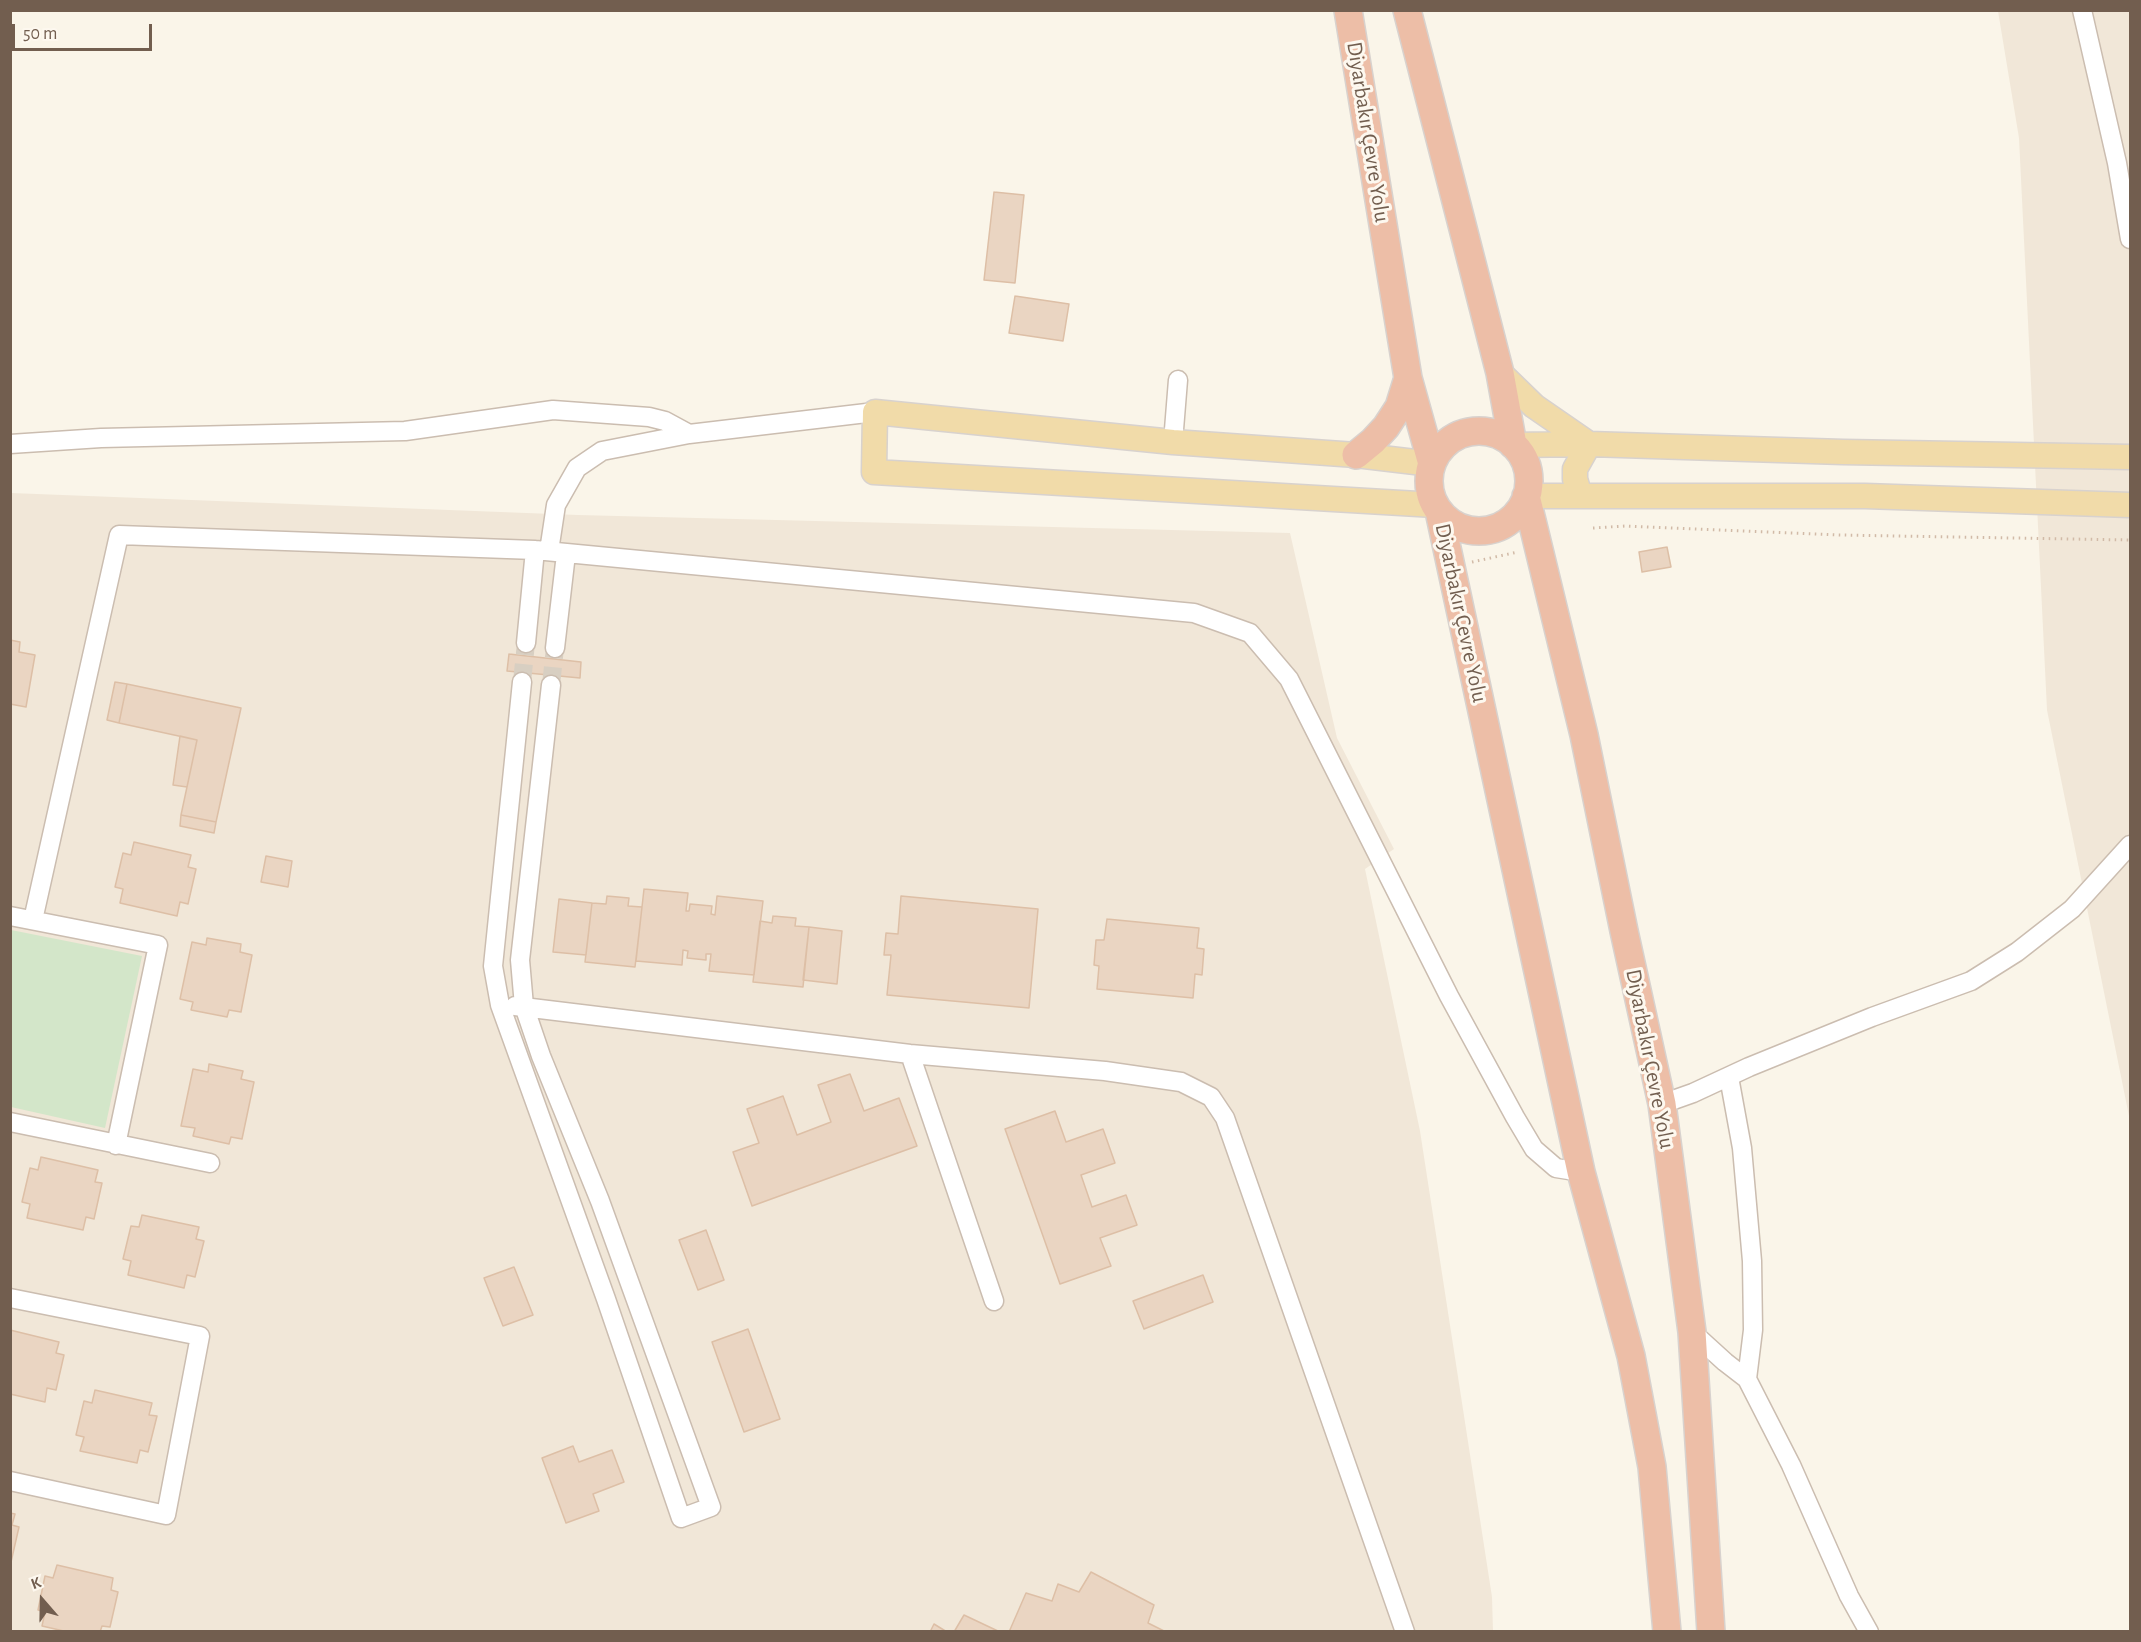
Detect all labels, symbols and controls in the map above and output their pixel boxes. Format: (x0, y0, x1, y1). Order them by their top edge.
scale bar (15, 12, 154, 50)
text: 50 m (23, 25, 57, 43)
street label: Diyarbakır Çevre Yolu (1341, 40, 1395, 224)
street label: Diyarbakır Çevre Yolu (1429, 521, 1493, 705)
street label: Diyarbakır Çevre Yolu (1620, 967, 1680, 1151)
north arrow (12, 1570, 72, 1630)
text: K (29, 1574, 43, 1592)

